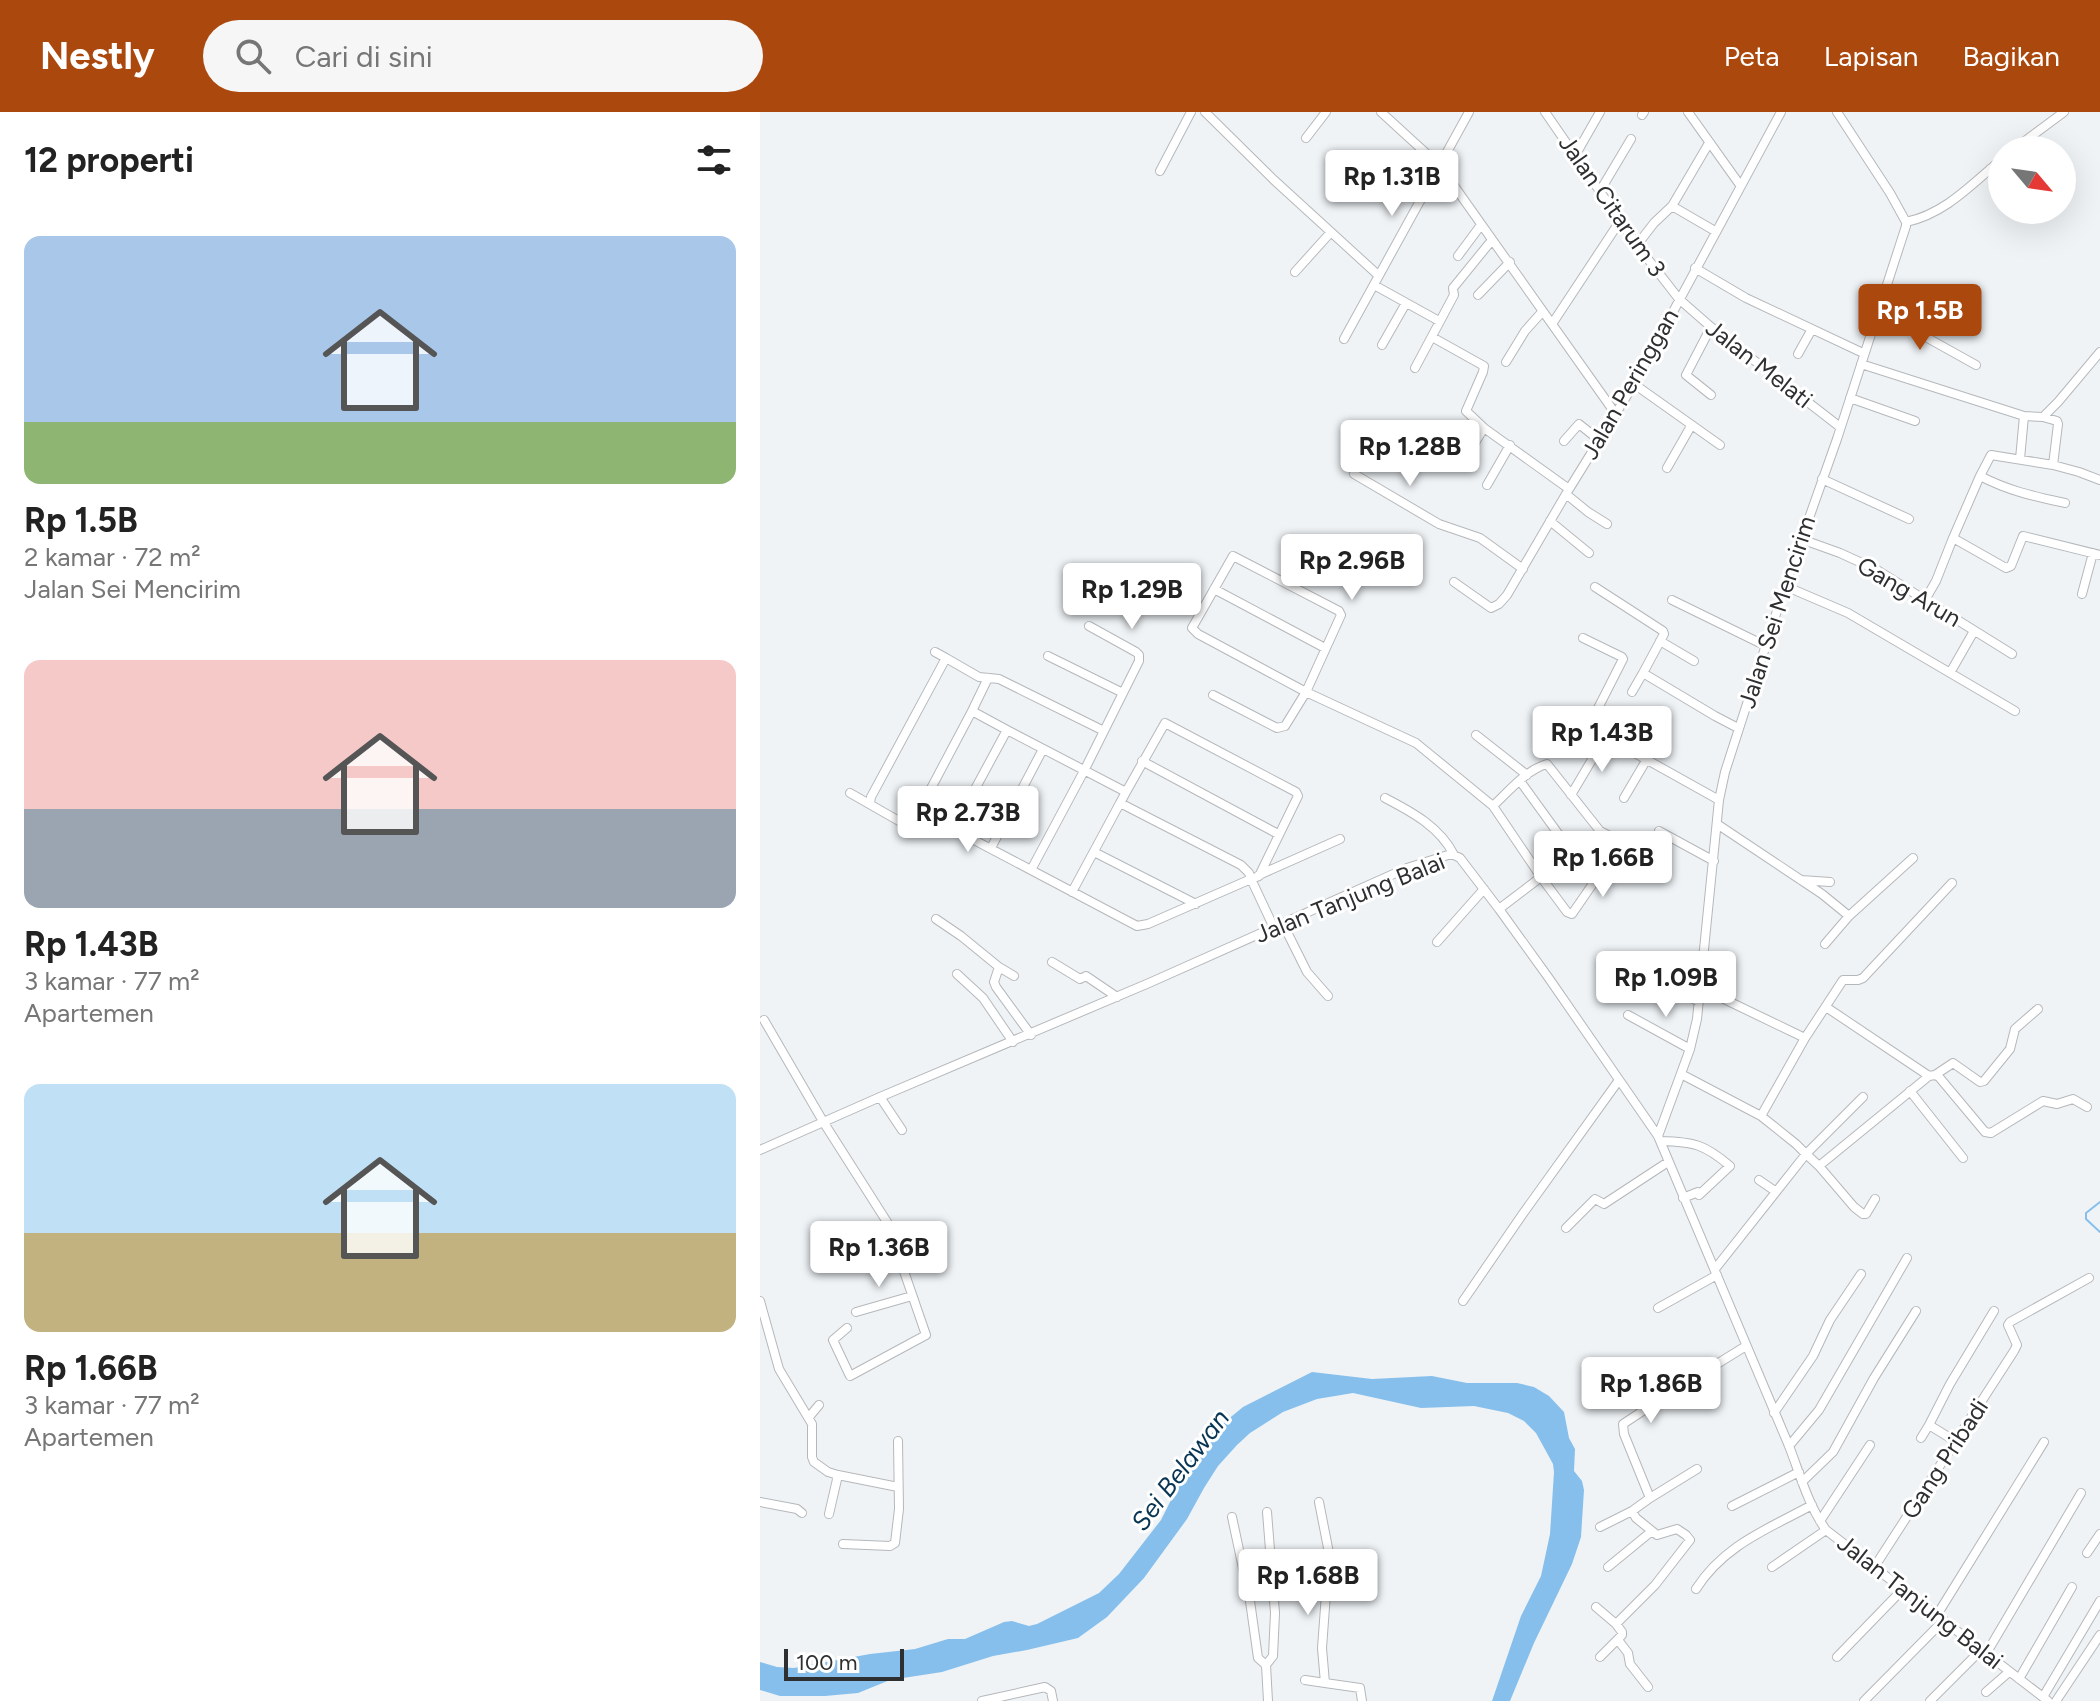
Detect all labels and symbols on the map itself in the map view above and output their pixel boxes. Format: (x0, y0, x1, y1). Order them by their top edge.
street label: Jalan Citarum 3 (1553, 129, 1672, 282)
north arrow (1988, 136, 2076, 224)
pin: Rp 1.31B (1309, 150, 1475, 218)
pin: Rp 1.5B (1846, 284, 1994, 352)
street label: Jalan Peringgan (1575, 303, 1684, 464)
street label: Jalan Melati (1700, 313, 1818, 414)
pin: Rp 1.28B (1327, 420, 1493, 488)
street label: Jalan Sei Mencirim (1732, 512, 1821, 712)
pin: Rp 2.96B (1269, 534, 1435, 602)
street label: Gang Arun (1852, 550, 1966, 633)
pin: Rp 1.29B (1049, 563, 1215, 631)
pin: Rp 1.43B (1519, 706, 1685, 774)
pin: Rp 2.73B (885, 786, 1051, 854)
pin: Rp 1.66B (1520, 831, 1686, 899)
street label: Jalan Tanjung Balai (1251, 846, 1449, 949)
pin: Rp 1.09B (1583, 951, 1749, 1019)
pin: Rp 1.36B (796, 1221, 962, 1289)
pin: Rp 1.86B (1568, 1357, 1734, 1425)
street label: Gang Pribadi (1895, 1393, 1994, 1524)
water label: Sei Belawan (1124, 1403, 1236, 1537)
street label: Jalan Tanjung Balai (1832, 1528, 2009, 1675)
pin: Rp 1.68B (1225, 1549, 1391, 1617)
scale bar (784, 1645, 904, 1681)

